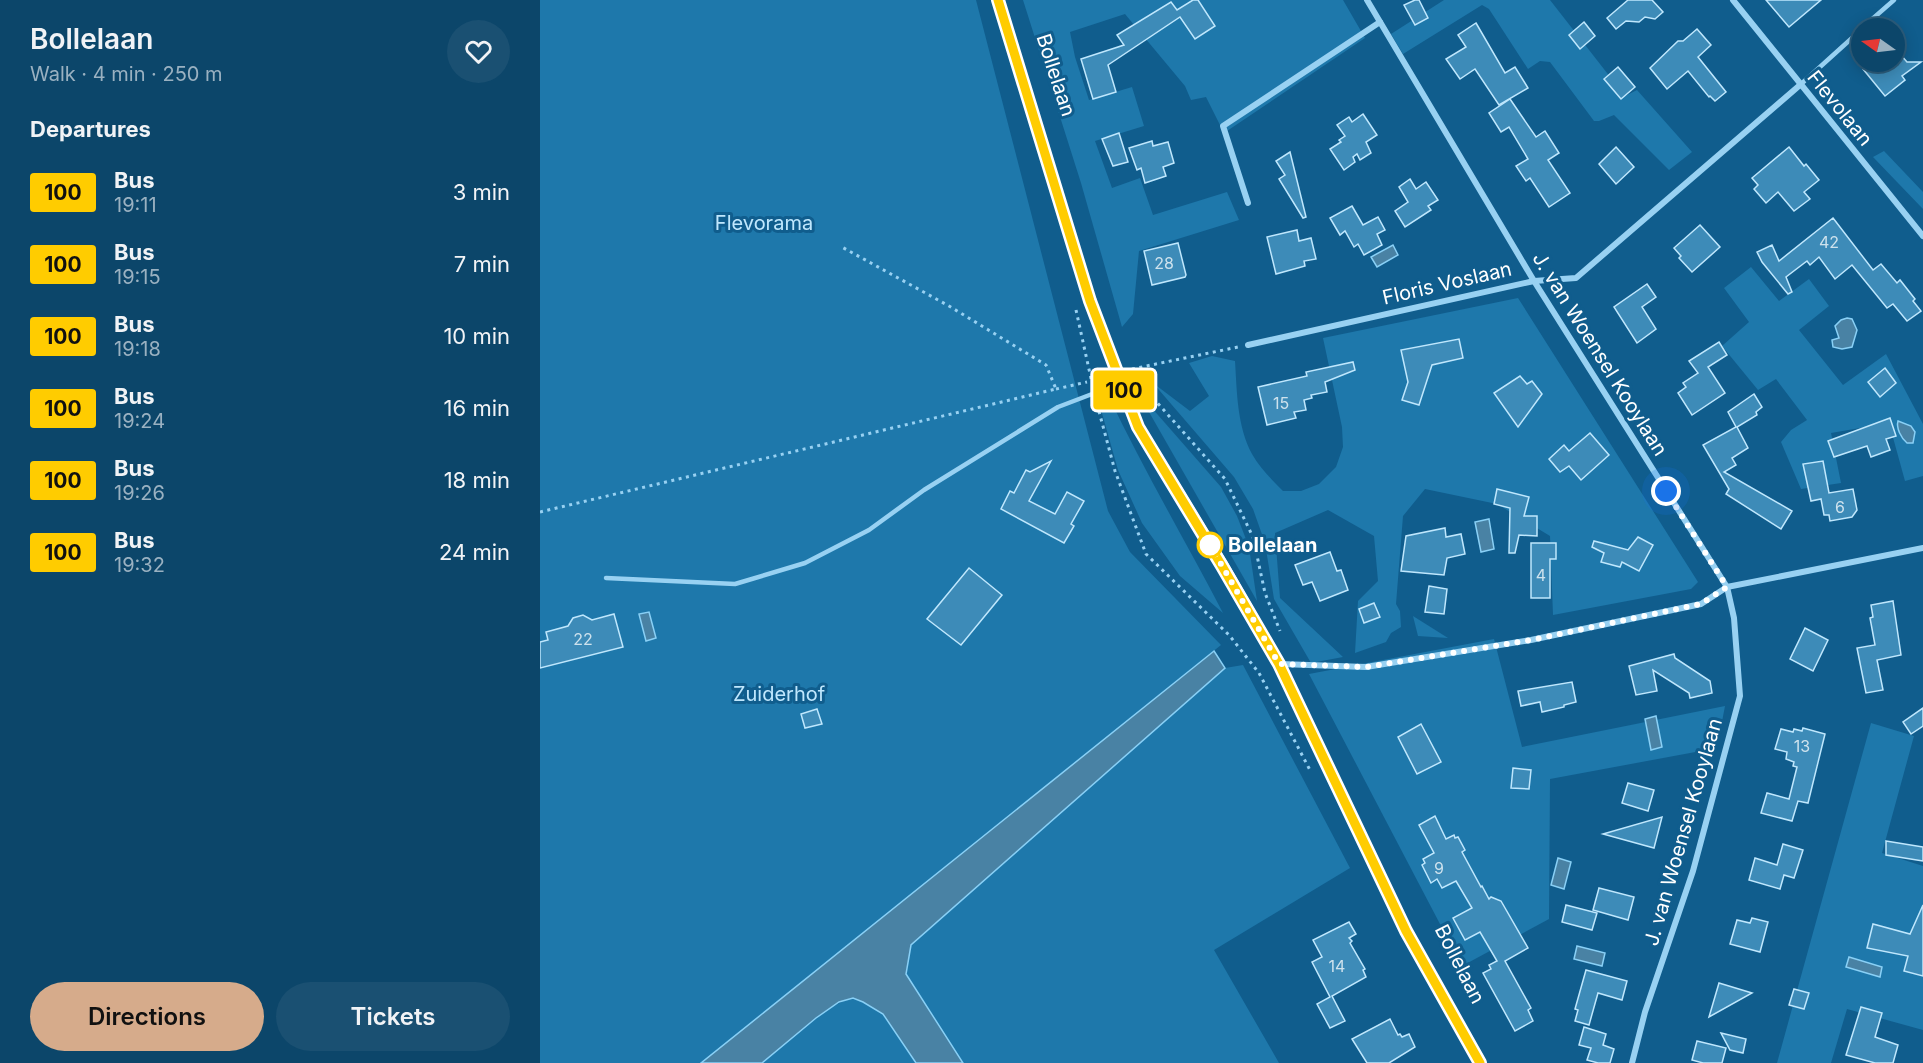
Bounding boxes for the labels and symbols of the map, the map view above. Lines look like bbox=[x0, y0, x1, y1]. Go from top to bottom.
north arrow bbox=[1851, 18, 1905, 72]
street label: Bollelaan bbox=[1031, 31, 1081, 119]
street label: Flevolaan bbox=[1802, 66, 1878, 150]
park label: Flevorama bbox=[715, 211, 813, 235]
house number: 42 bbox=[1819, 232, 1839, 252]
street label: J. van Woensel Kooylaan bbox=[1527, 248, 1673, 460]
house number: 28 bbox=[1154, 253, 1174, 273]
street label: Floris Voslaan bbox=[1380, 256, 1514, 310]
line badge: 100 bbox=[1090, 370, 1158, 410]
house number: 15 bbox=[1273, 393, 1289, 413]
your location bbox=[1651, 476, 1681, 506]
house number: 6 bbox=[1835, 497, 1845, 517]
marker: Bollelaan bbox=[1197, 532, 1223, 558]
place label: Bollelaan bbox=[1228, 533, 1317, 557]
house number: 4 bbox=[1536, 565, 1546, 585]
house number: 22 bbox=[573, 629, 593, 649]
park label: Zuiderhof bbox=[733, 682, 826, 706]
street label: J. van Woensel Kooylaan bbox=[1639, 716, 1727, 948]
house number: 13 bbox=[1794, 736, 1810, 756]
house number: 9 bbox=[1434, 858, 1444, 878]
street label: Bollelaan bbox=[1430, 920, 1490, 1008]
house number: 14 bbox=[1329, 956, 1345, 976]

